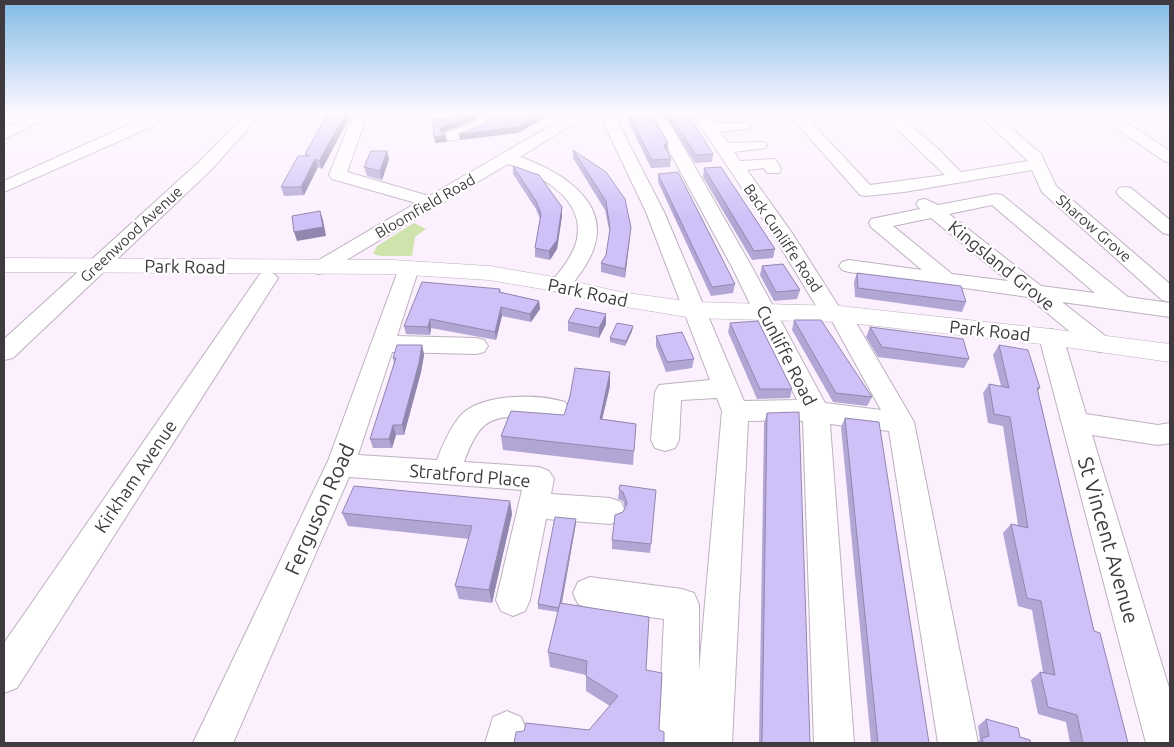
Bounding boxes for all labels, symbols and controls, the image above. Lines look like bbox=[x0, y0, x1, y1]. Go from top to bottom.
street label: Bloomfield Road bbox=[372, 171, 478, 241]
street label: Back Cunliffe Road bbox=[741, 181, 825, 295]
street label: Greenwood Avenue bbox=[77, 183, 185, 285]
street label: Sharow Grove bbox=[1053, 191, 1135, 265]
street label: Kingsland Grove bbox=[945, 216, 1059, 314]
street label: Park Road bbox=[144, 255, 226, 277]
street label: Park Road bbox=[546, 274, 630, 310]
street label: Cunliffe Road bbox=[753, 302, 821, 408]
street label: Park Road bbox=[948, 316, 1032, 344]
street label: Kirkham Avenue bbox=[90, 416, 180, 536]
street label: Ferguson Road bbox=[279, 440, 359, 578]
street label: St Vincent Avenue bbox=[1074, 454, 1144, 626]
street label: Stratford Place bbox=[409, 460, 531, 490]

